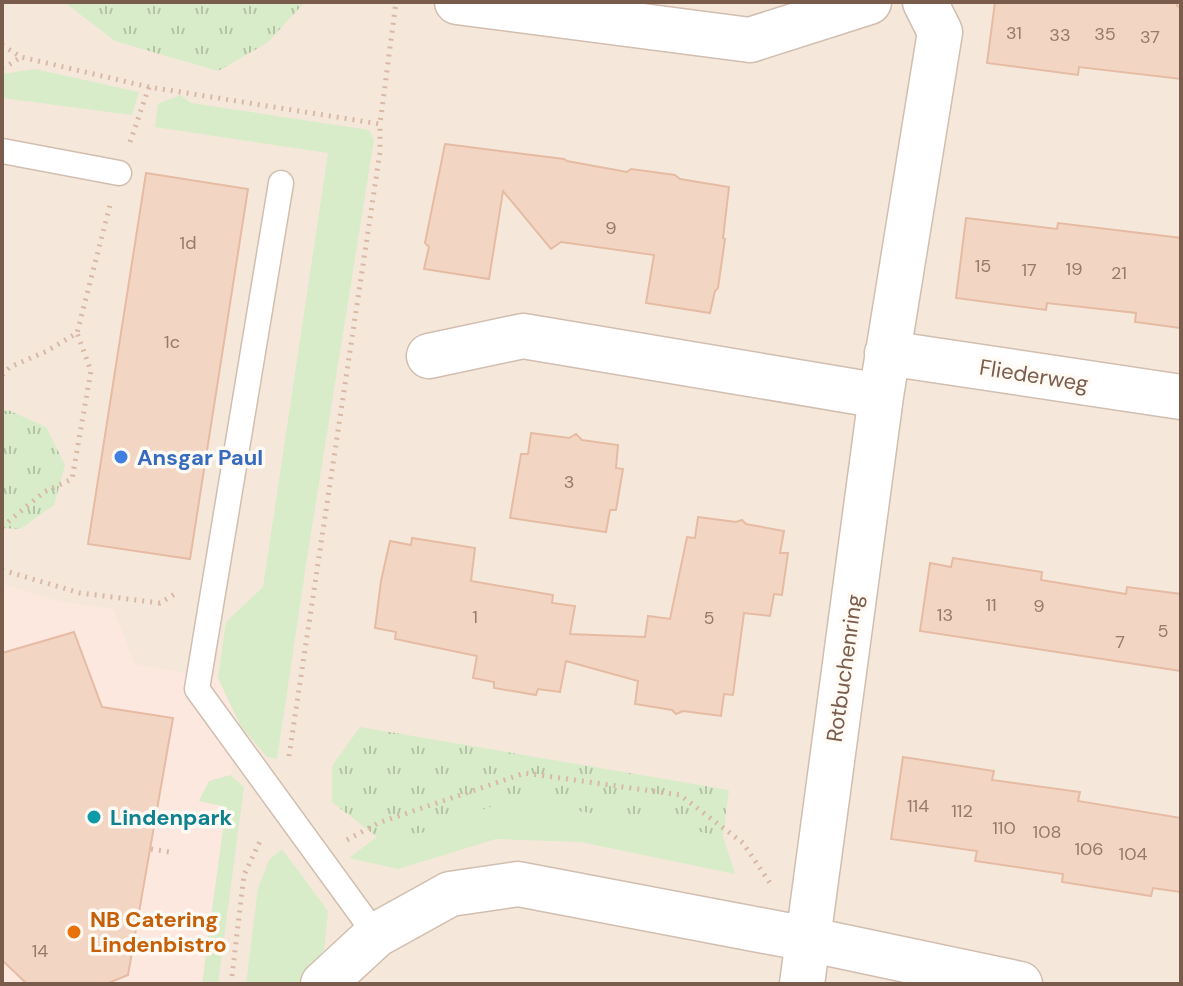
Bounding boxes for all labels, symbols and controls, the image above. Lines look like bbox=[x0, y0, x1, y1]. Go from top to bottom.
house number: 31 bbox=[1006, 21, 1022, 45]
house number: 35 bbox=[1094, 22, 1116, 46]
house number: 33 bbox=[1049, 23, 1071, 47]
house number: 37 bbox=[1140, 25, 1160, 49]
house number: 9 bbox=[605, 216, 617, 240]
house number: 1d bbox=[180, 231, 196, 255]
house number: 15 bbox=[975, 254, 991, 278]
house number: 19 bbox=[1066, 257, 1082, 281]
house number: 17 bbox=[1021, 258, 1037, 282]
house number: 21 bbox=[1111, 261, 1127, 285]
house number: 1c bbox=[164, 330, 180, 354]
street label: Fliederweg bbox=[977, 353, 1090, 398]
place label: Ansgar Paul bbox=[137, 443, 263, 472]
marker: Ansgar Paul bbox=[112, 448, 130, 466]
house number: 3 bbox=[564, 470, 574, 494]
street label: Rotbuchenring bbox=[820, 592, 869, 744]
house number: 11 bbox=[985, 593, 997, 617]
house number: 9 bbox=[1033, 594, 1045, 618]
house number: 13 bbox=[937, 603, 953, 627]
house number: 1 bbox=[472, 605, 478, 629]
house number: 5 bbox=[704, 606, 714, 630]
house number: 5 bbox=[1158, 619, 1168, 643]
house number: 7 bbox=[1115, 630, 1125, 654]
house number: 114 bbox=[907, 794, 929, 818]
house number: 112 bbox=[951, 799, 973, 823]
place label: Lindenpark bbox=[110, 803, 232, 832]
marker: Lindenpark bbox=[85, 808, 103, 826]
house number: 110 bbox=[992, 816, 1016, 840]
house number: 108 bbox=[1033, 820, 1061, 844]
house number: 106 bbox=[1074, 837, 1104, 861]
house number: 104 bbox=[1119, 842, 1147, 866]
place label: NB Catering Lindenbistro bbox=[90, 905, 227, 959]
marker: NB Catering Lindenbistro bbox=[65, 923, 83, 941]
house number: 14 bbox=[32, 939, 48, 963]

